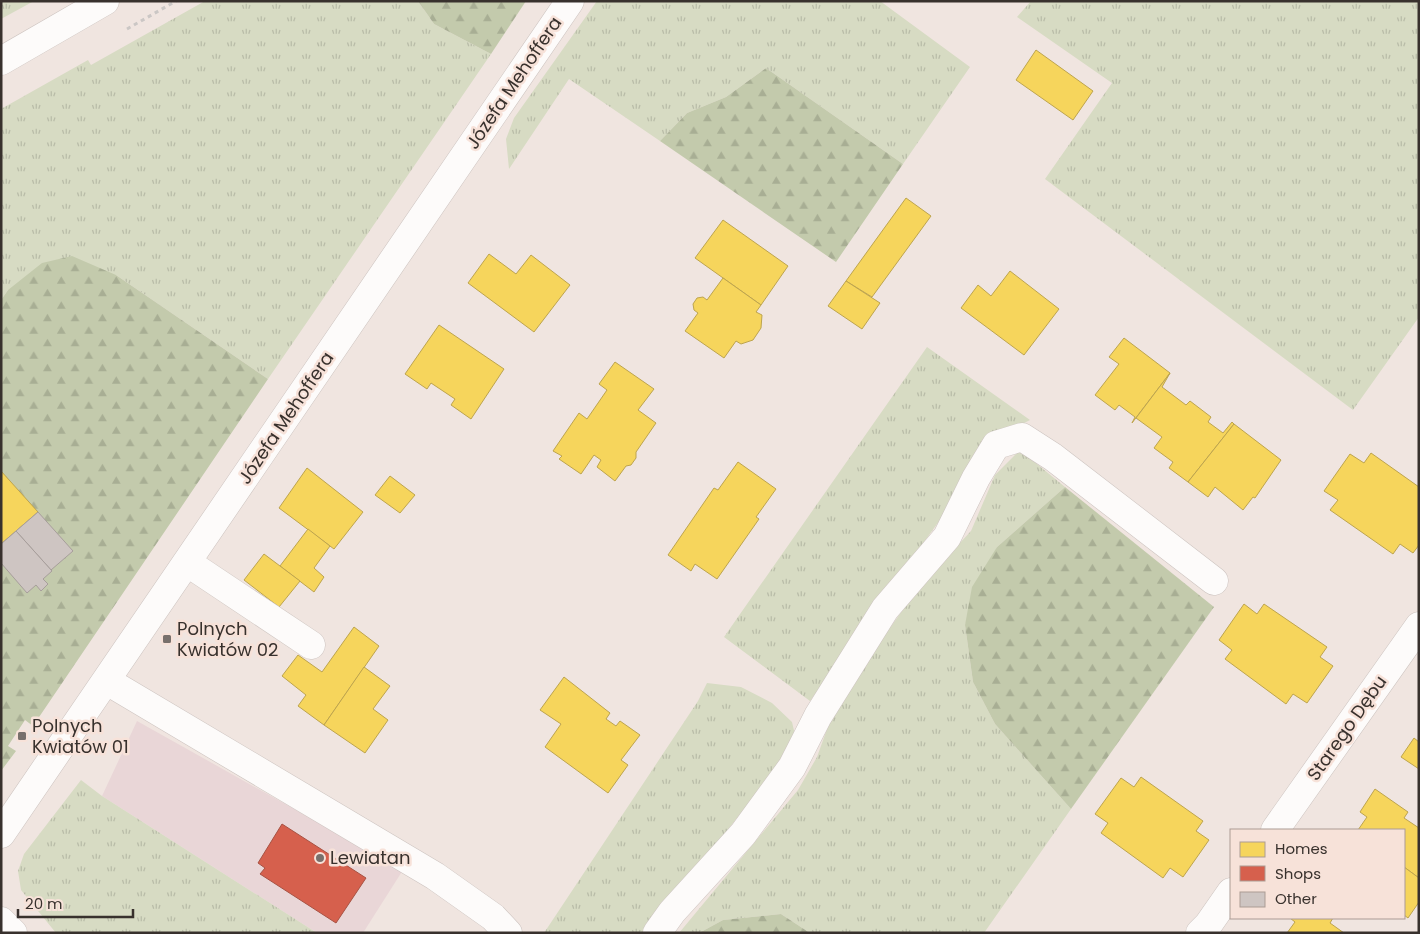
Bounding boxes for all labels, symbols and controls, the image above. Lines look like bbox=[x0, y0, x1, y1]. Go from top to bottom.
street label: Józefa Mehoffera bbox=[460, 12, 567, 154]
street label: Józefa Mehoffera bbox=[232, 347, 339, 489]
place label: Polnych Kwiatów 02 bbox=[177, 616, 278, 662]
marker: Polnych Kwiatów 02 bbox=[161, 633, 173, 645]
street label: Starego Dębu bbox=[1301, 670, 1392, 785]
place label: Polnych Kwiatów 01 bbox=[32, 713, 129, 759]
marker: Polnych Kwiatów 01 bbox=[16, 730, 28, 742]
legend bbox=[1230, 829, 1405, 919]
text: Homes bbox=[1275, 838, 1328, 859]
place label: Lewiatan bbox=[330, 845, 411, 870]
marker: Lewiatan bbox=[314, 852, 326, 864]
text: Shops bbox=[1275, 863, 1321, 884]
scale bar bbox=[18, 886, 132, 918]
text: Other bbox=[1275, 888, 1317, 909]
text: 20 m bbox=[25, 893, 63, 914]

